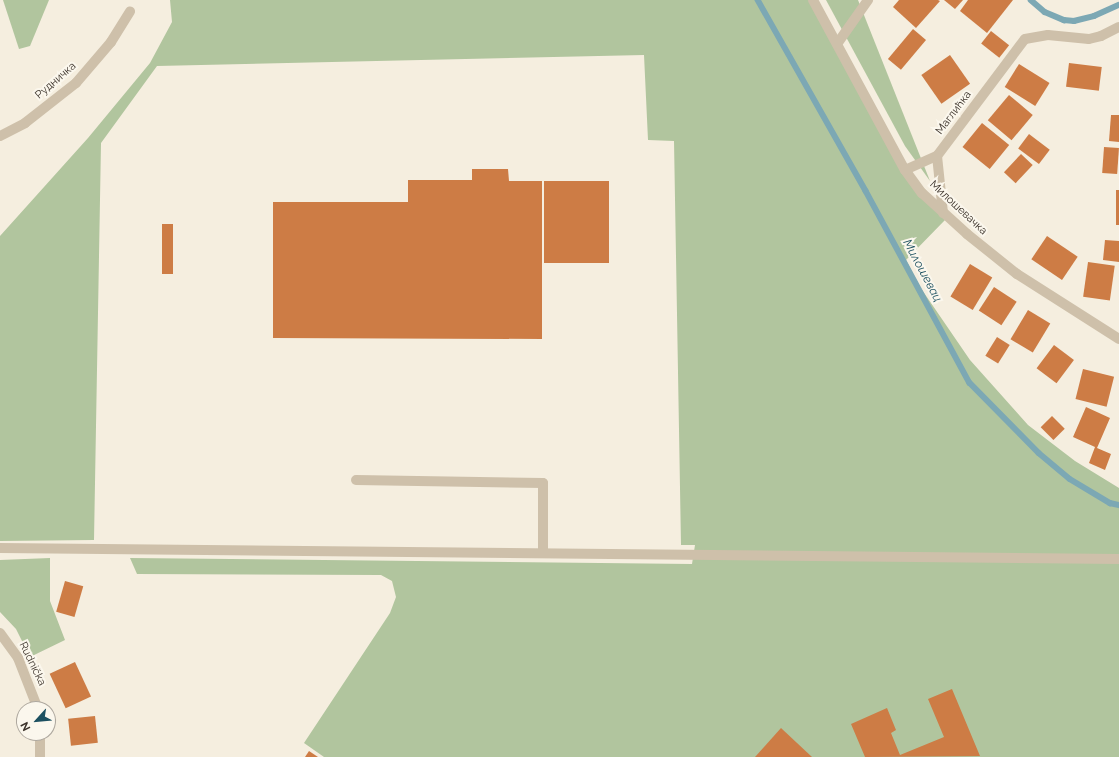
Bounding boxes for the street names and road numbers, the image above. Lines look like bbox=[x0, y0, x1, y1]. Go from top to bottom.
street label: Рудничка bbox=[33, 60, 79, 102]
street label: Маглићка bbox=[933, 89, 975, 137]
street label: Милошевачка bbox=[927, 178, 989, 238]
street label: Rudnička bbox=[16, 640, 48, 688]

